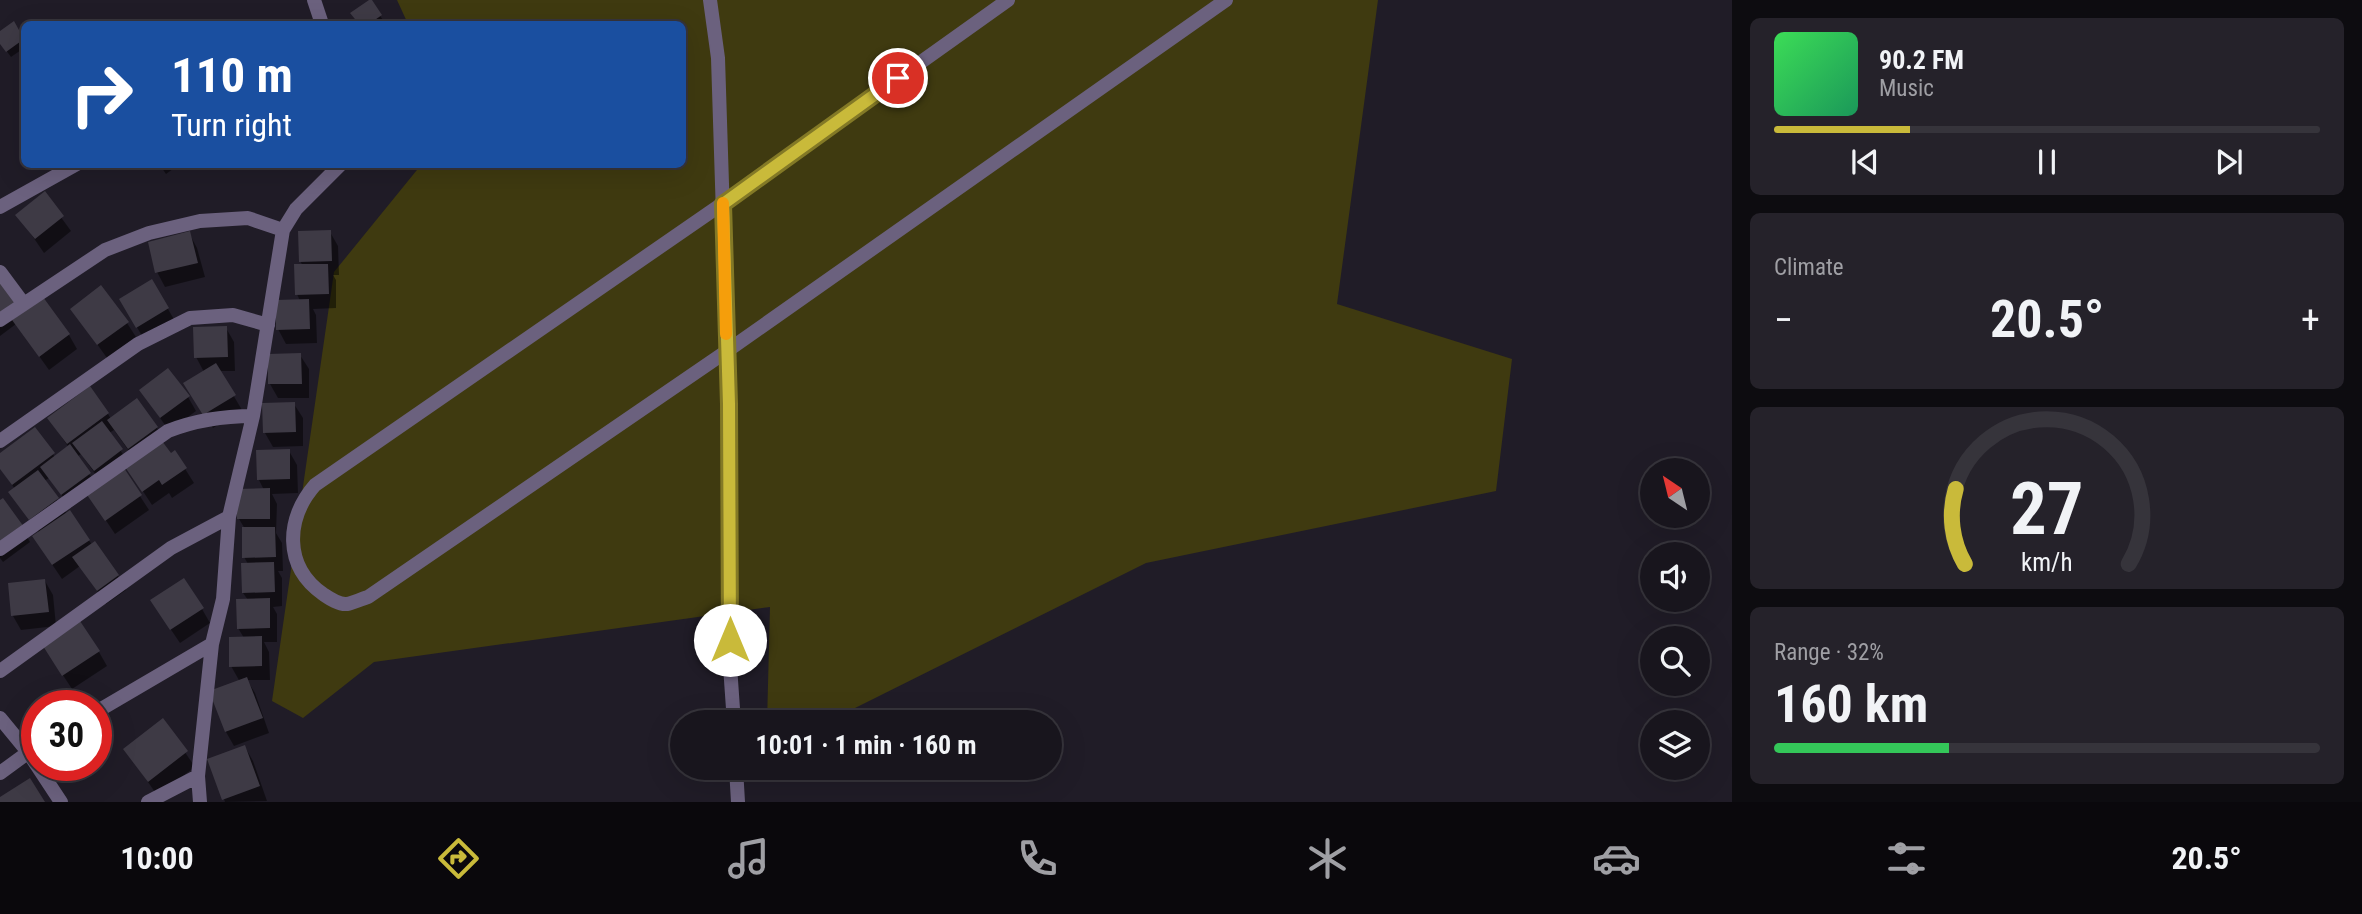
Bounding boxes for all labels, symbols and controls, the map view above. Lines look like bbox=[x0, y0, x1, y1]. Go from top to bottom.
text: 90.2 FM bbox=[1879, 45, 1964, 75]
text: 110 m bbox=[171, 47, 293, 104]
pin bbox=[868, 48, 928, 108]
icon: right bbox=[56, 49, 147, 140]
icon: arrive bbox=[879, 59, 917, 97]
text: Music bbox=[1879, 75, 1934, 102]
text: Turn right bbox=[171, 106, 292, 144]
icon: previous bbox=[1846, 143, 1884, 181]
icon: pause bbox=[2028, 143, 2066, 181]
icon: next bbox=[2210, 143, 2248, 181]
text: Climate bbox=[1774, 254, 1844, 281]
text: 20.5° bbox=[1990, 289, 2104, 350]
text: − bbox=[1774, 298, 1793, 342]
text: + bbox=[2301, 298, 2320, 342]
north arrow bbox=[1640, 458, 1710, 528]
map controls bbox=[1640, 458, 1710, 780]
text: 27 bbox=[2010, 467, 2084, 553]
button: sound bbox=[1640, 542, 1710, 612]
text: km/h bbox=[2021, 548, 2073, 577]
position arrow bbox=[693, 603, 767, 677]
button: search bbox=[1640, 626, 1710, 696]
text: Range · 32% bbox=[1774, 639, 1884, 666]
text: 160 km bbox=[1774, 674, 1928, 735]
speed limit sign: 30 bbox=[21, 690, 112, 781]
button: layers bbox=[1640, 710, 1710, 780]
text: 10:01 · 1 min · 160 m bbox=[756, 730, 976, 760]
icon: directions bbox=[434, 834, 483, 883]
icon: music bbox=[724, 834, 773, 883]
icon: phone bbox=[1013, 834, 1062, 883]
icon: climate bbox=[1303, 834, 1352, 883]
icon: car bbox=[1592, 834, 1641, 883]
icon: filters bbox=[1882, 834, 1931, 883]
text: 10:00 bbox=[120, 839, 194, 877]
text: 20.5° bbox=[2171, 839, 2242, 877]

